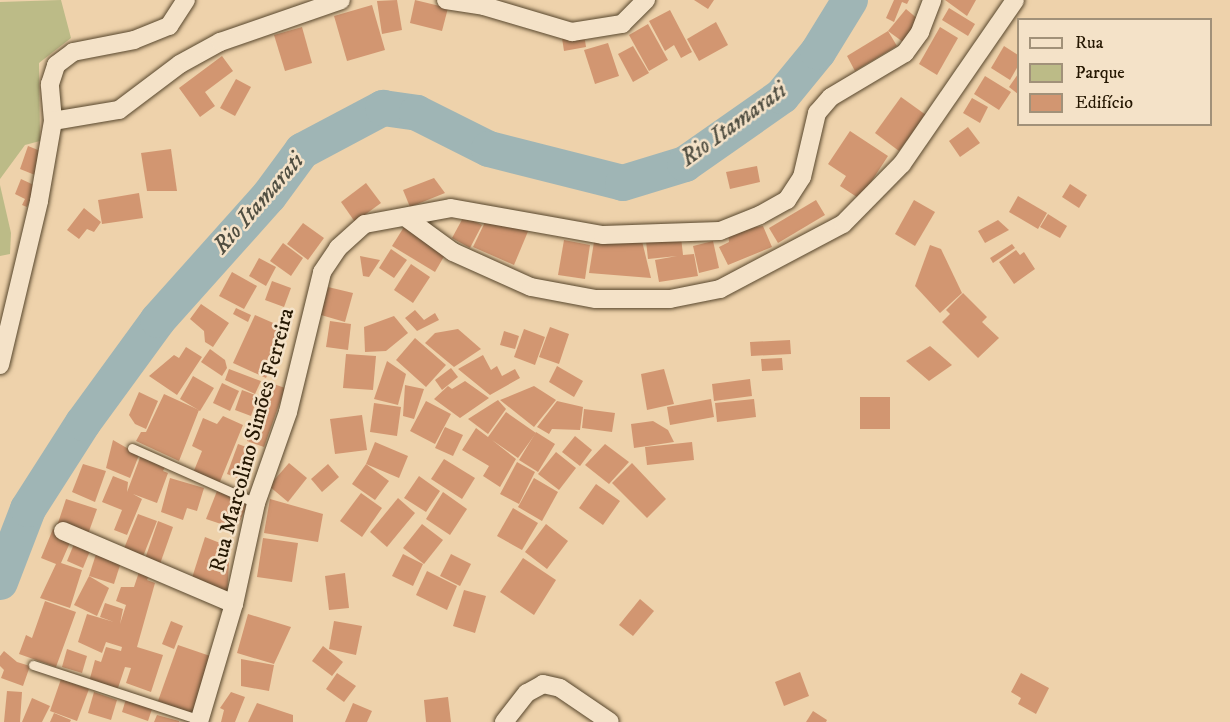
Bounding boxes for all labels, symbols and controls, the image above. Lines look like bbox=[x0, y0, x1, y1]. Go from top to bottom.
legend bbox=[1017, 18, 1212, 126]
text: Rua bbox=[1075, 32, 1103, 54]
text: Parque bbox=[1075, 62, 1125, 84]
water label: Rio Itamarati bbox=[675, 77, 793, 173]
text: Edifício bbox=[1075, 92, 1133, 114]
water label: Rio Itamarati bbox=[207, 148, 311, 260]
street label: Rua Marcolino Simões Ferreira bbox=[204, 305, 300, 575]

